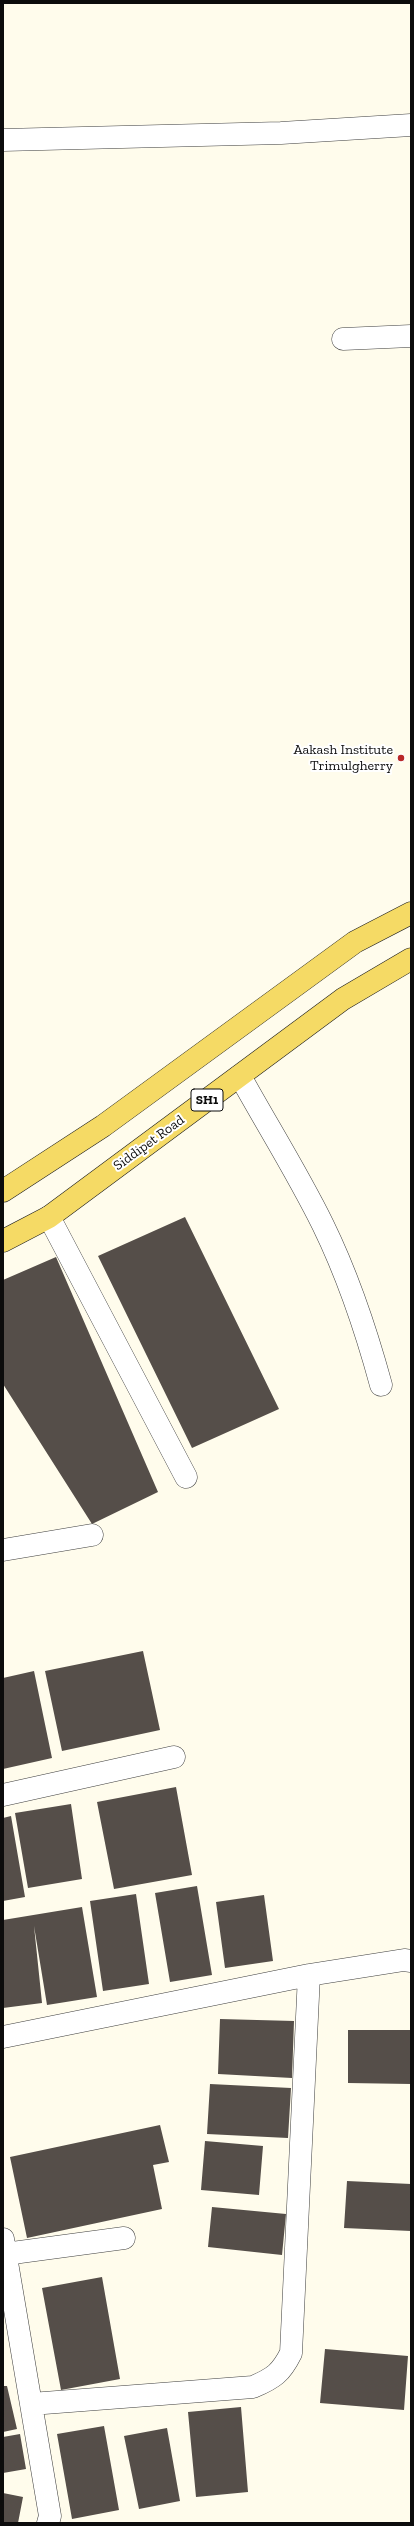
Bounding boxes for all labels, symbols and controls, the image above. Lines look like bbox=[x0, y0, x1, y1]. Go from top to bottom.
place label: Aakash Institute Trimulgherry bbox=[293, 742, 393, 774]
marker: Aakash Institute Trimulgherry bbox=[396, 753, 406, 763]
road number: SH1 bbox=[191, 1089, 223, 1111]
street label: Siddipet Road bbox=[110, 1112, 188, 1174]

